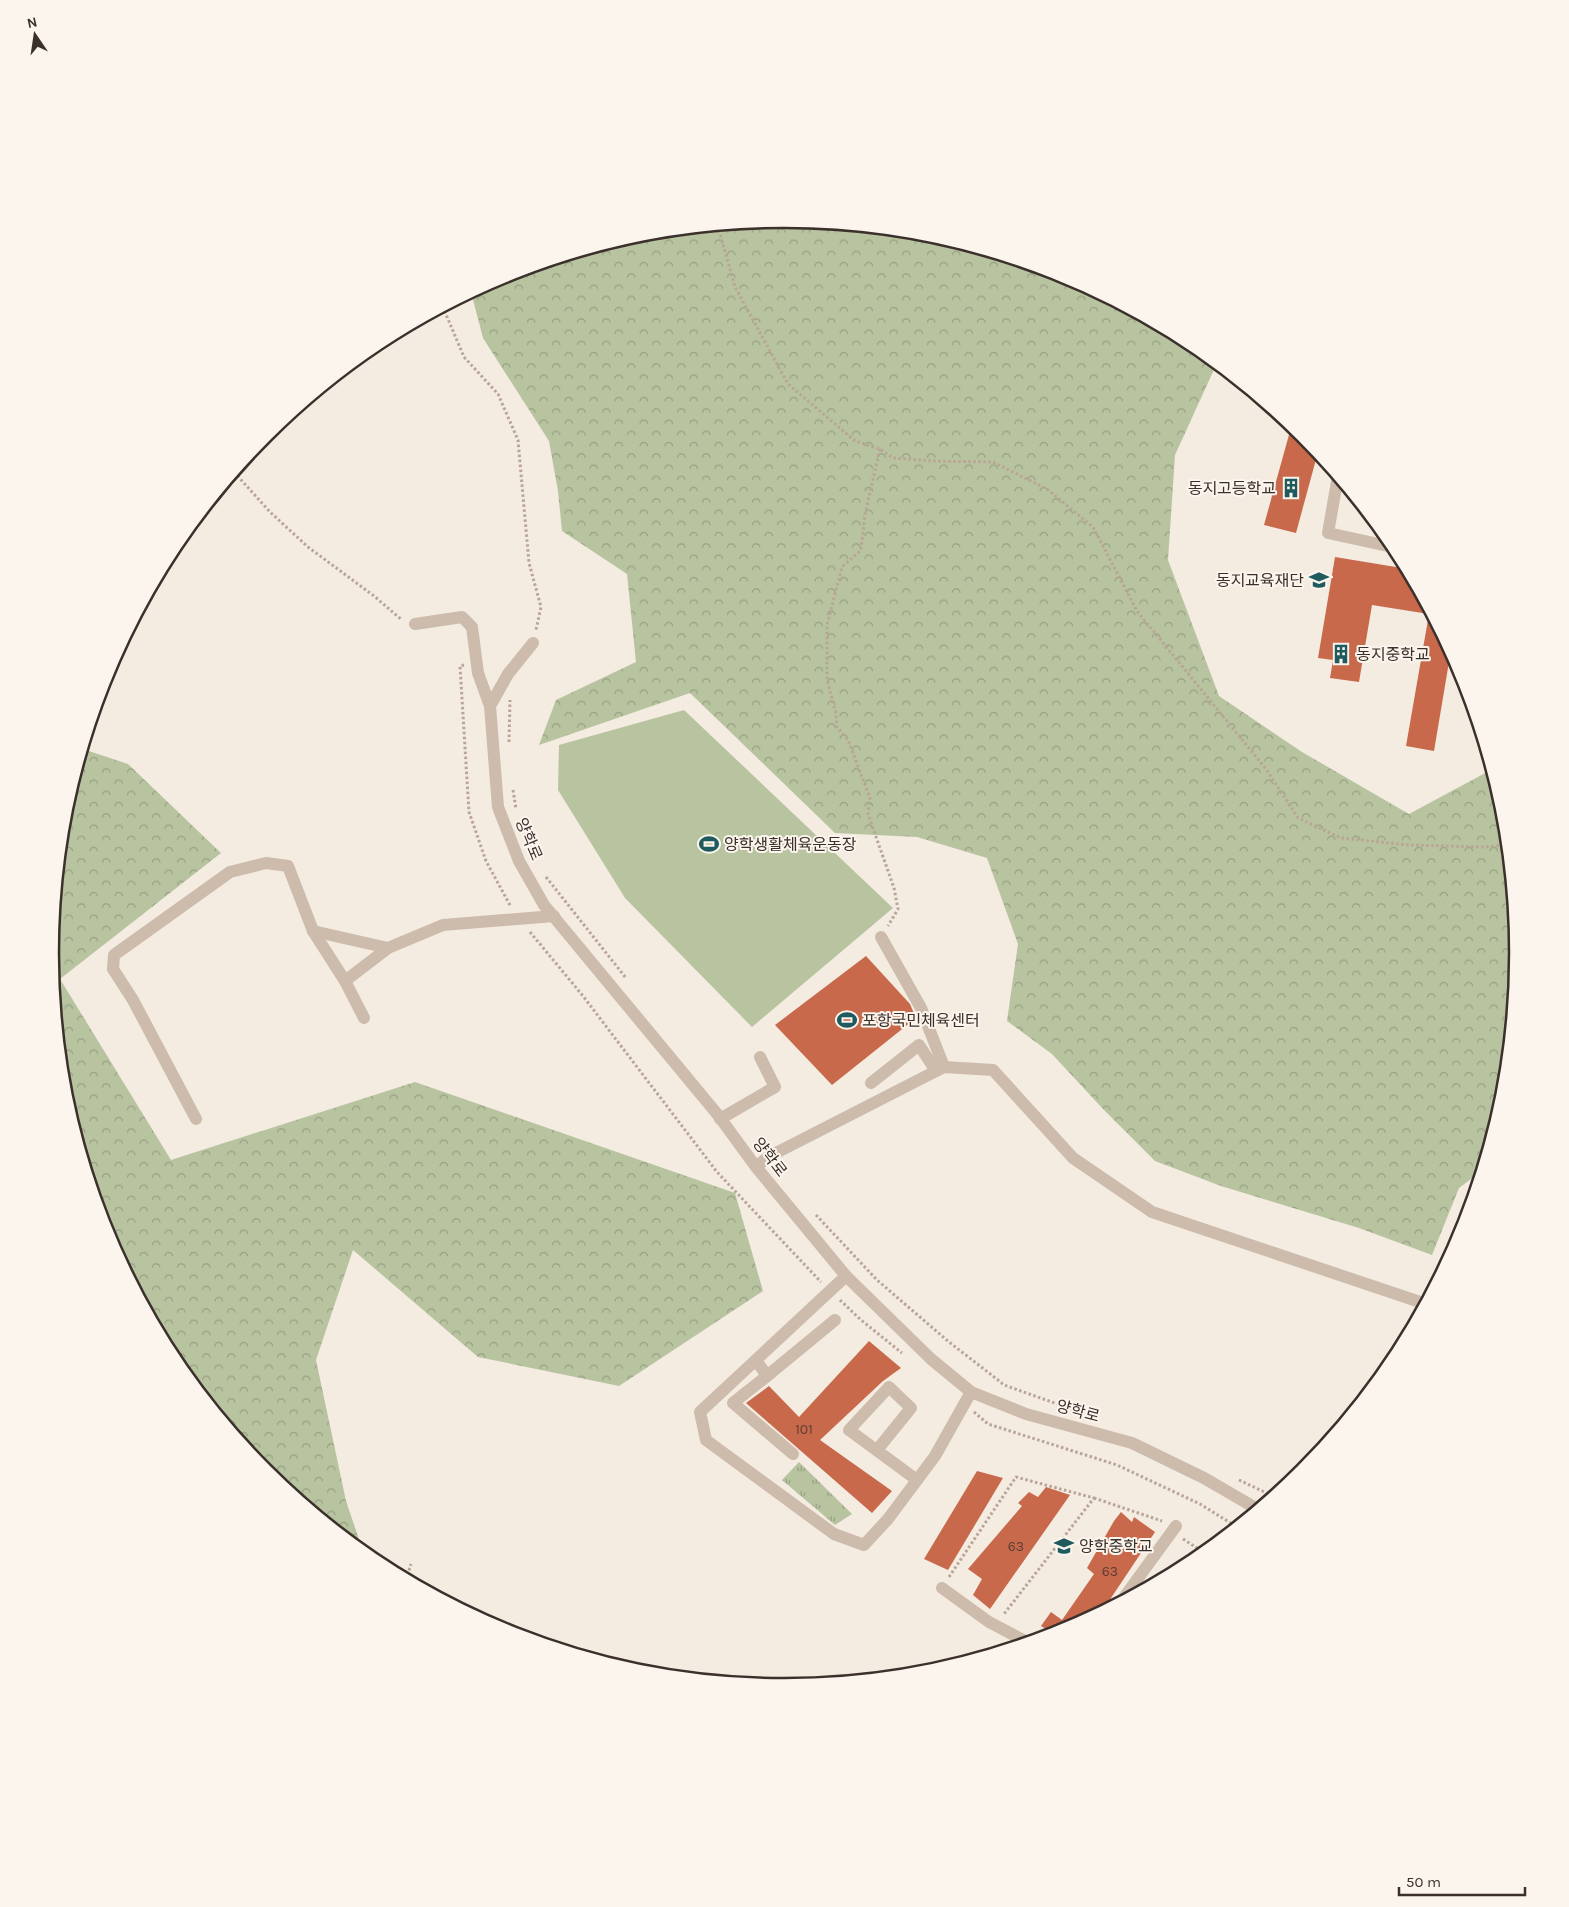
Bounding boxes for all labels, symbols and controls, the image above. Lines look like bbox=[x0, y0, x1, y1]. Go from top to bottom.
north arrow bbox=[10, 10, 60, 60]
text: N bbox=[25, 13, 39, 32]
building icon: 동지고등학교 bbox=[1280, 477, 1302, 499]
place label: 동지고등학교 bbox=[1188, 479, 1276, 498]
school or university icon: 동지교육재단 bbox=[1308, 569, 1330, 591]
place label: 동지교육재단 bbox=[1216, 571, 1304, 590]
building icon: 동지중학교 bbox=[1330, 643, 1352, 665]
place label: 동지중학교 bbox=[1356, 645, 1430, 664]
street label: 양학로 bbox=[512, 815, 546, 863]
sports icon: 양학생활체육운동장 bbox=[698, 833, 720, 855]
place label: 양학생활체육운동장 bbox=[724, 835, 857, 854]
sports icon: 포항국민체육센터 bbox=[836, 1009, 858, 1031]
place label: 포항국민체육센터 bbox=[862, 1011, 980, 1030]
street label: 양학로 bbox=[749, 1134, 791, 1180]
street label: 양학로 bbox=[1054, 1396, 1102, 1426]
house number: 101 bbox=[795, 1421, 813, 1438]
school or university icon: 양학중학교 bbox=[1053, 1535, 1075, 1557]
place label: 양학중학교 bbox=[1079, 1537, 1153, 1556]
house number: 63 bbox=[1008, 1538, 1024, 1555]
house number: 63 bbox=[1102, 1563, 1118, 1580]
scale bar bbox=[1399, 1864, 1525, 1896]
text: 50 m bbox=[1406, 1873, 1441, 1891]

